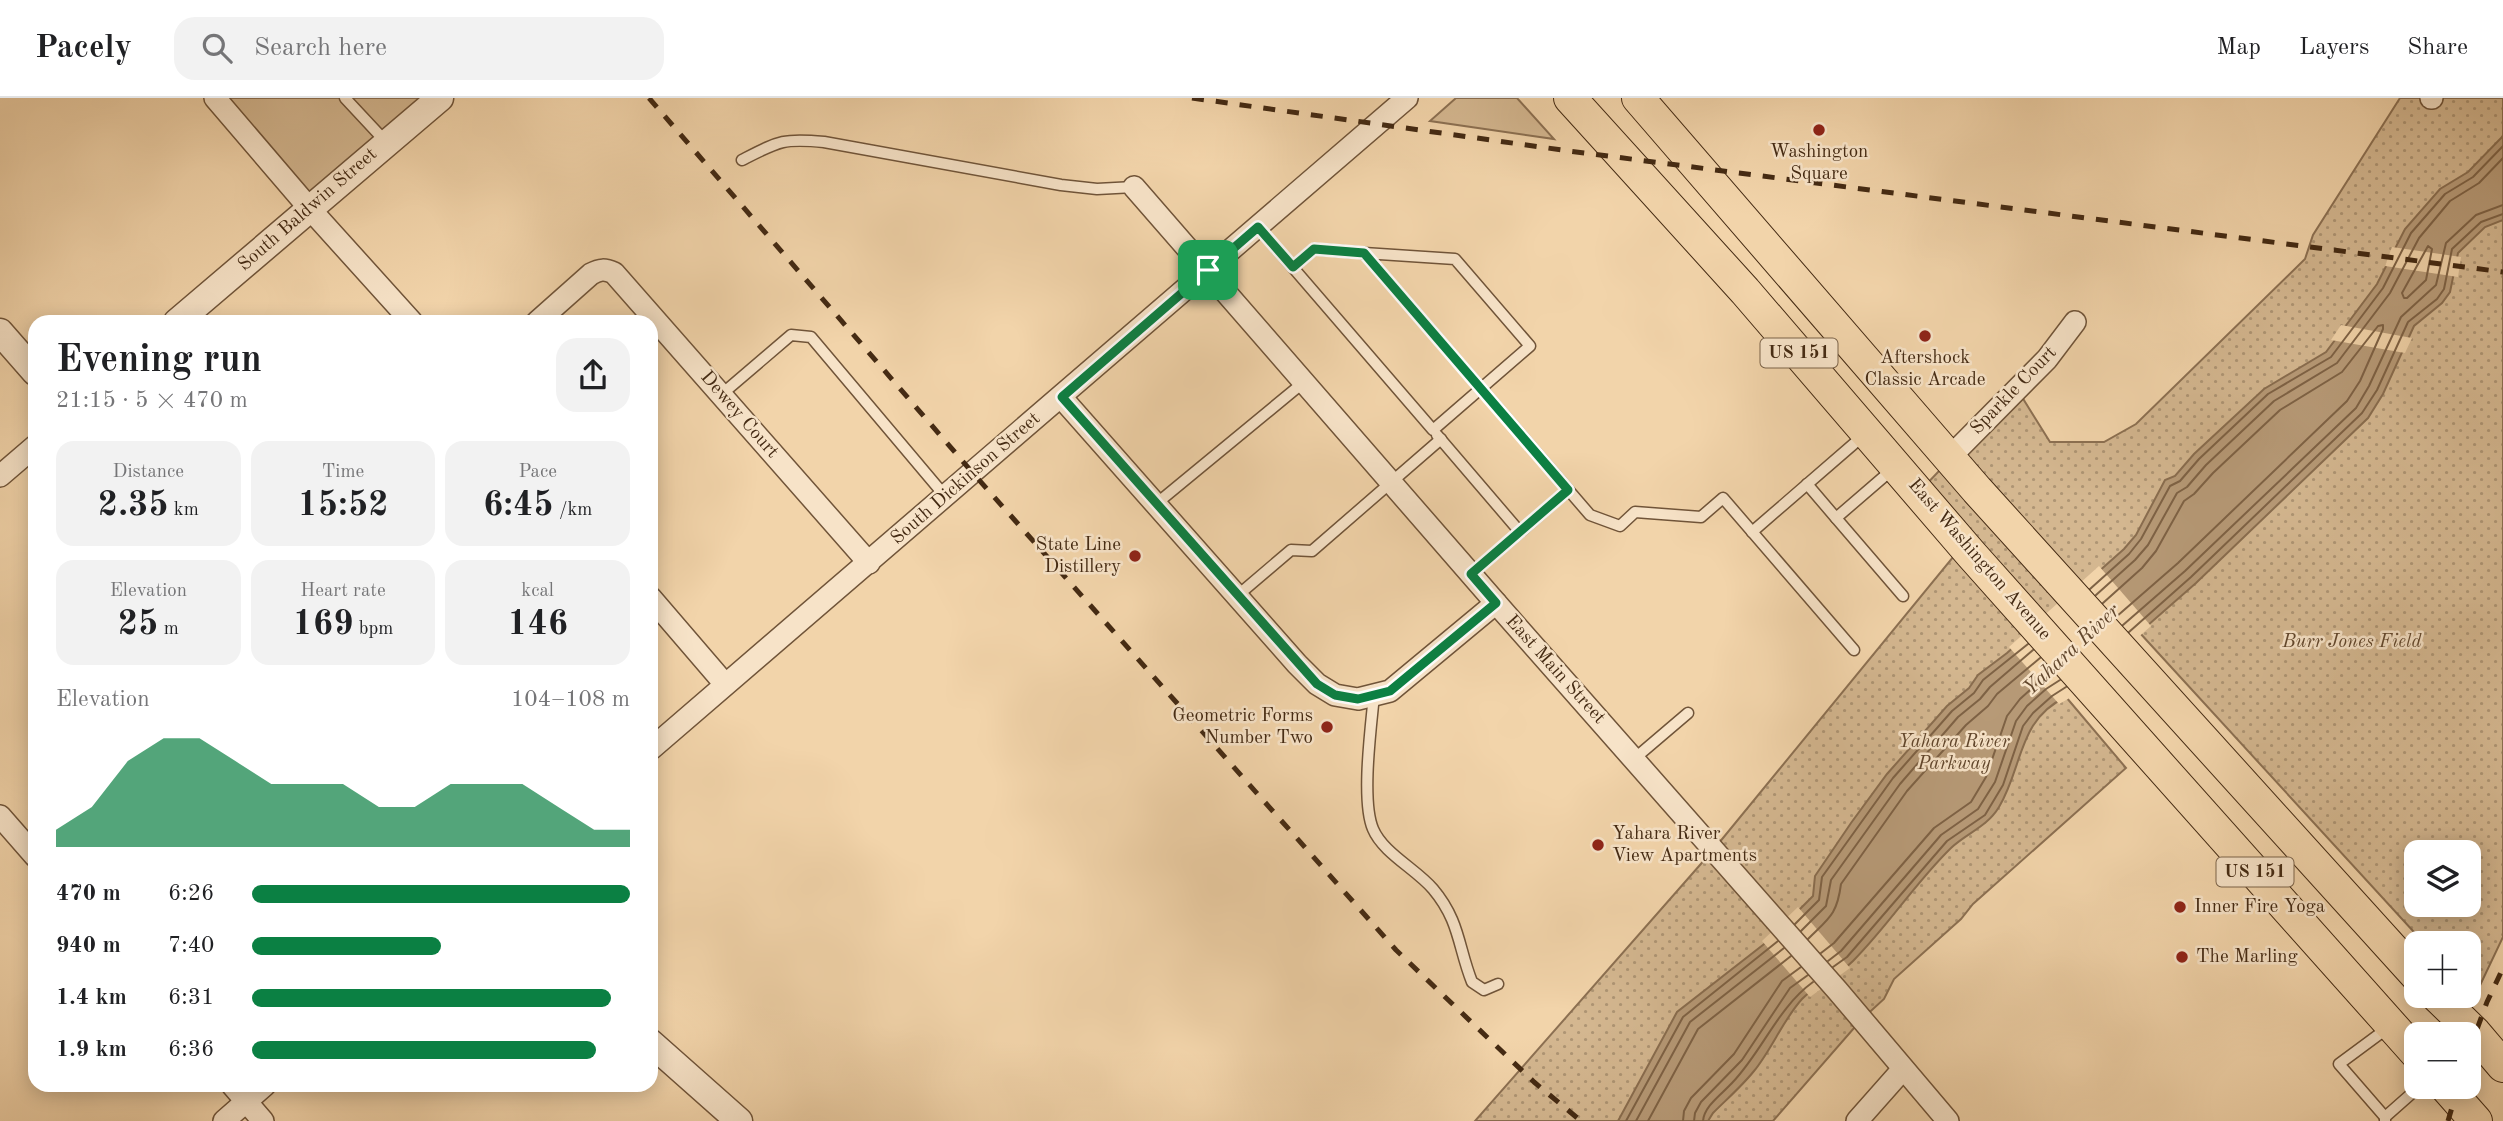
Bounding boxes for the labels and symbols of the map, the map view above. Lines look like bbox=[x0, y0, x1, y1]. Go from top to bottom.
marker: Washington Square bbox=[1811, 122, 1827, 138]
place label: Washington Square bbox=[1770, 143, 1868, 184]
street label: South Baldwin Street bbox=[235, 145, 381, 275]
pin bbox=[1178, 240, 1238, 300]
marker: Aftershock Classic Arcade bbox=[1917, 328, 1933, 344]
road number: US 151 bbox=[1760, 339, 1838, 368]
street label: Sparkle Court bbox=[1967, 343, 2061, 439]
place label: Aftershock Classic Arcade bbox=[1864, 349, 1986, 390]
street label: Dewey Court bbox=[696, 368, 782, 462]
street label: South Dickinson Street bbox=[888, 409, 1044, 549]
street label: East Washington Avenue bbox=[1904, 476, 2054, 644]
place label: State Line Distillery bbox=[1036, 536, 1121, 577]
marker: State Line Distillery bbox=[1127, 548, 1143, 564]
water label: Yahara River bbox=[2020, 600, 2125, 700]
street label: East Main Street bbox=[1501, 612, 1609, 728]
park label: Burr Jones Field bbox=[2281, 633, 2423, 652]
place label: Geometric Forms Number Two bbox=[1172, 707, 1313, 748]
marker: Geometric Forms Number Two bbox=[1319, 719, 1335, 735]
park label: Yahara River Parkway bbox=[1898, 733, 2010, 774]
place label: Yahara River View Apartments bbox=[1612, 825, 1757, 866]
marker: Yahara River View Apartments bbox=[1590, 837, 1606, 853]
road number: US 151 bbox=[2216, 858, 2294, 886]
place label: Inner Fire Yoga bbox=[2194, 898, 2326, 917]
marker: Inner Fire Yoga bbox=[2172, 899, 2188, 915]
place label: The Marling bbox=[2196, 948, 2299, 967]
marker: The Marling bbox=[2174, 949, 2190, 965]

